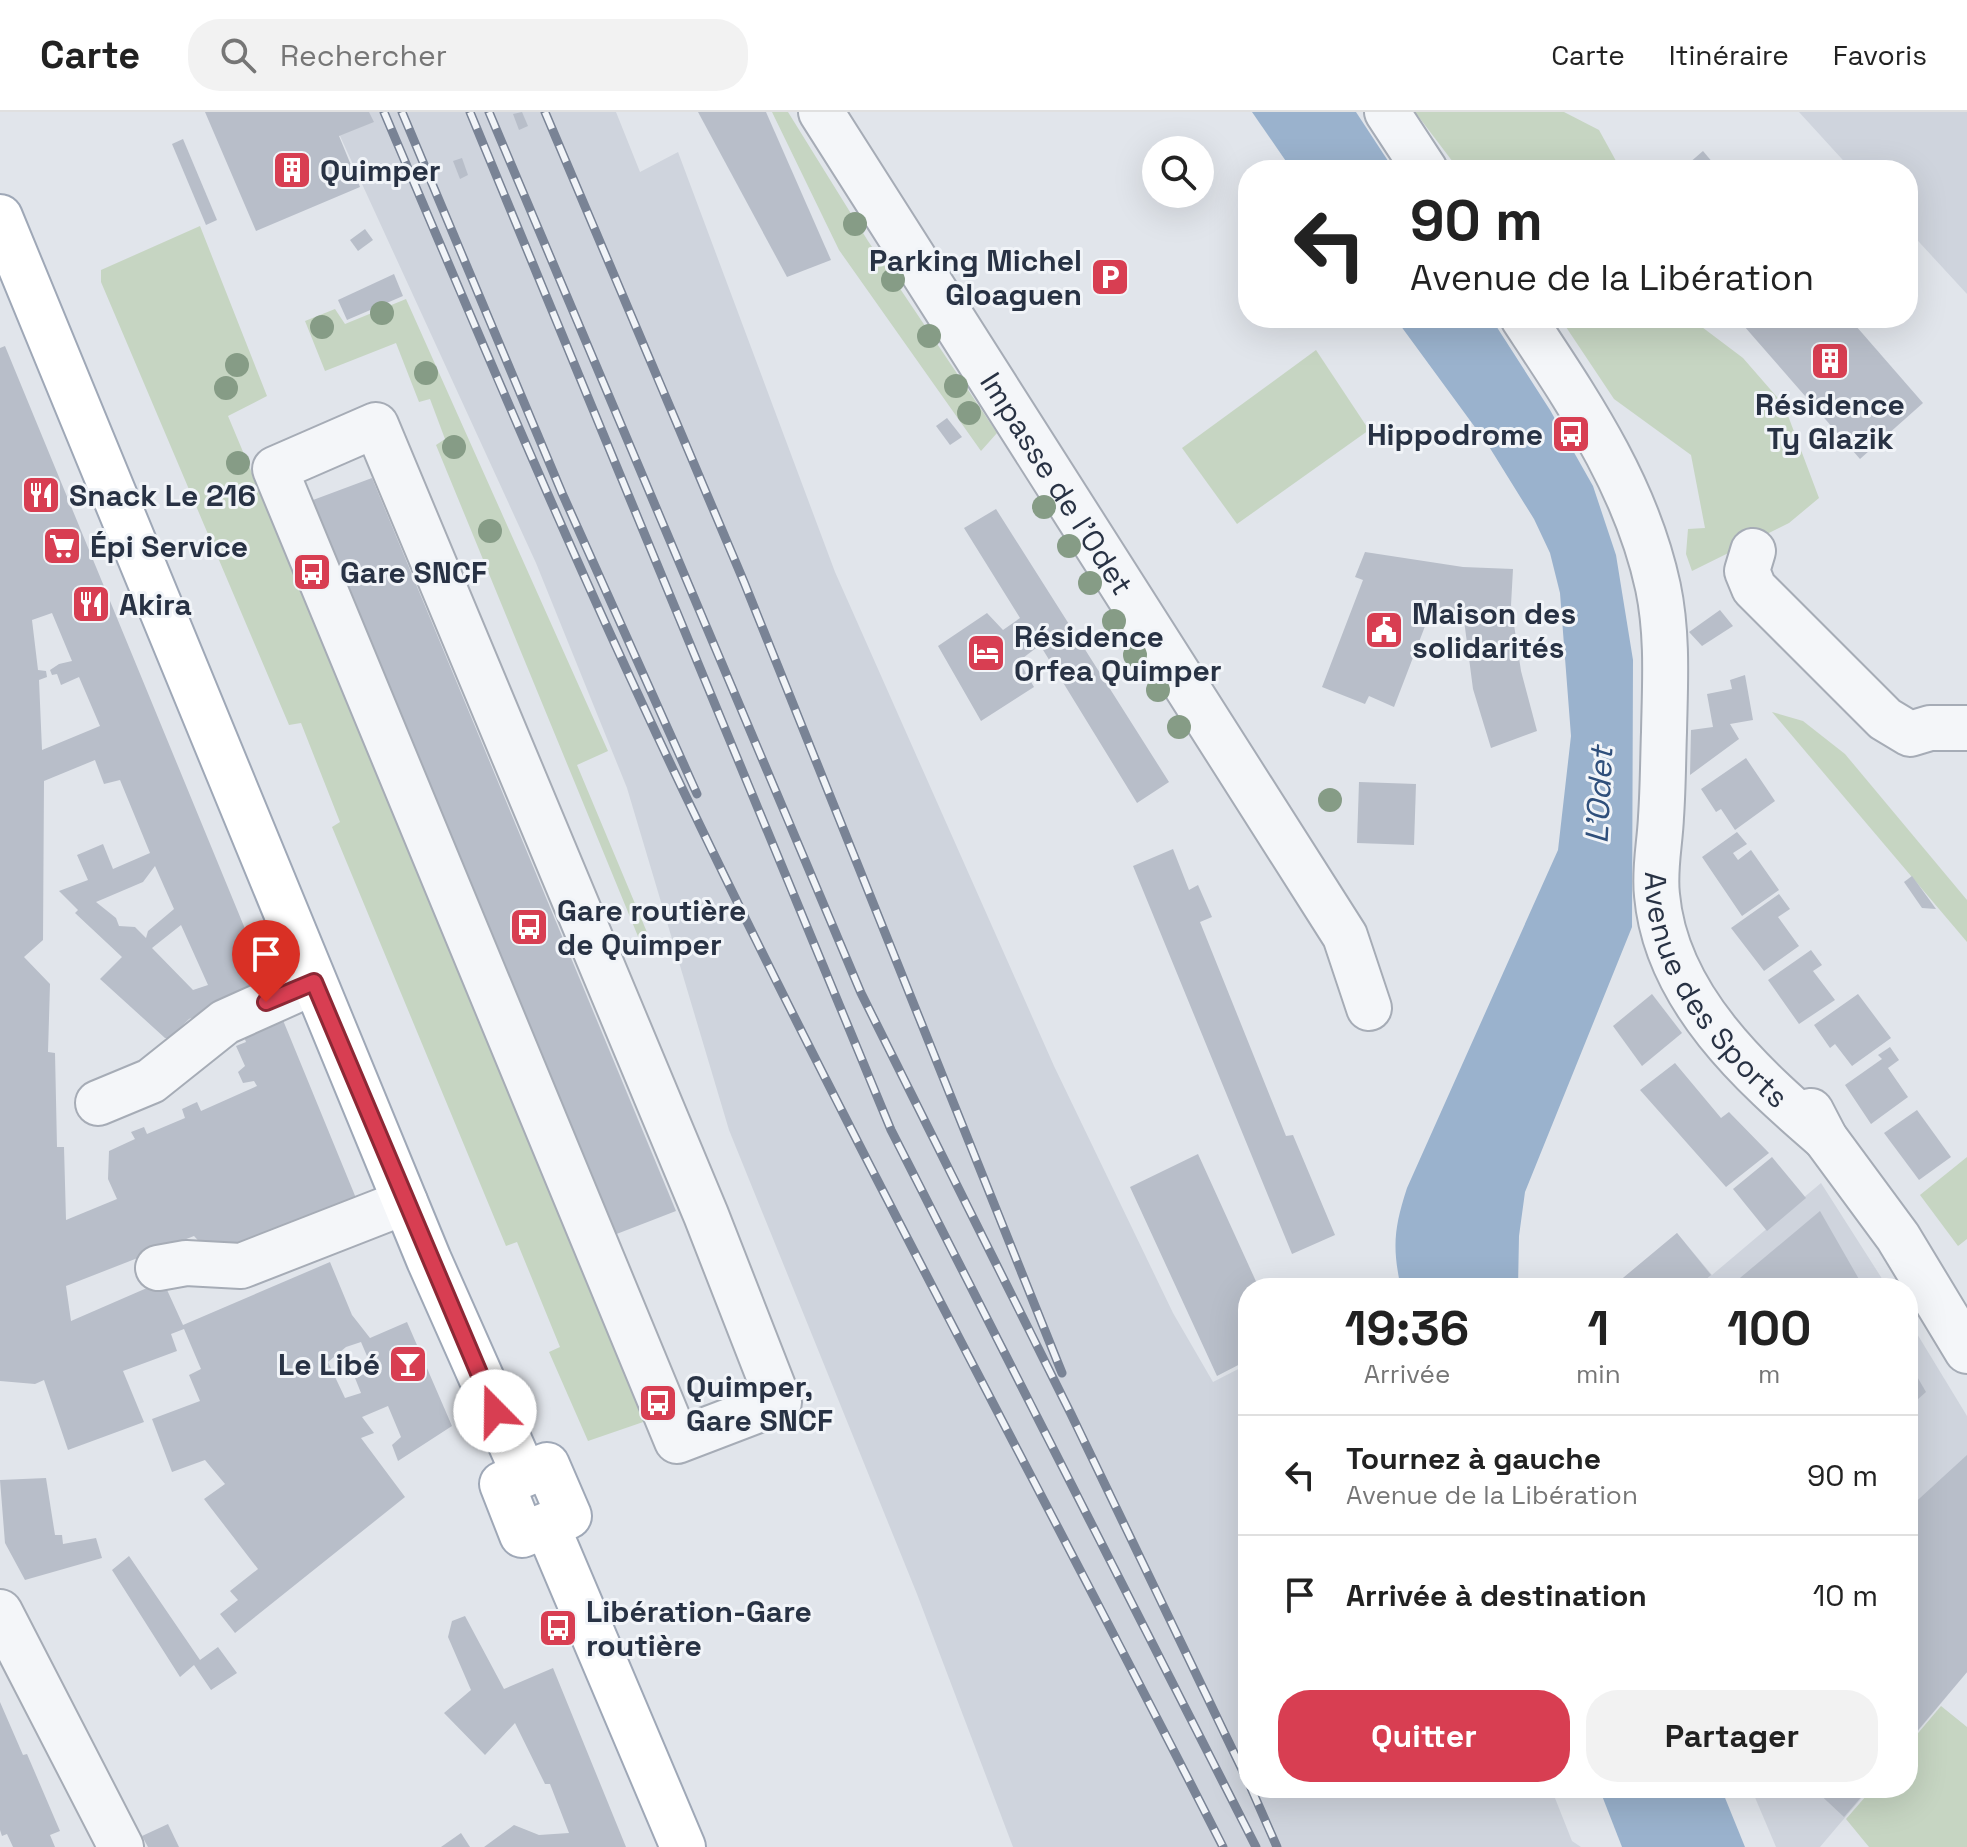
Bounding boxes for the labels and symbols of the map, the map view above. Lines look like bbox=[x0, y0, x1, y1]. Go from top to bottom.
building icon: Quimper bbox=[271, 149, 313, 191]
place label: Quimper bbox=[320, 151, 441, 190]
place label: Parking Michel Gloaguen bbox=[869, 241, 1082, 314]
parking icon: Parking Michel Gloaguen bbox=[1089, 256, 1131, 298]
building icon: Résidence Ty Glazik bbox=[1809, 340, 1851, 382]
street label: Impasse de l'Odet bbox=[972, 365, 1142, 602]
place label: Résidence Ty Glazik bbox=[1755, 385, 1905, 458]
bus stop icon: Hippodrome bbox=[1550, 413, 1592, 455]
place label: Hippodrome bbox=[1367, 415, 1543, 454]
restaurant icon: Snack Le 216 bbox=[20, 474, 62, 516]
place label: Snack Le 216 bbox=[69, 476, 256, 515]
supermarket icon: Épi Service bbox=[41, 525, 83, 567]
place label: Épi Service bbox=[90, 527, 248, 566]
bus stop icon: Gare SNCF bbox=[291, 551, 333, 593]
place label: Gare SNCF bbox=[340, 553, 487, 592]
restaurant icon: Akira bbox=[70, 583, 112, 625]
place label: Akira bbox=[119, 585, 192, 624]
place label: Maison des solidarités bbox=[1412, 594, 1576, 667]
public building icon: Maison des solidarités bbox=[1363, 609, 1405, 651]
place label: Résidence Orfea Quimper bbox=[1014, 617, 1222, 690]
hotel icon: Résidence Orfea Quimper bbox=[965, 632, 1007, 674]
water label: L'Odet bbox=[1576, 742, 1622, 844]
street label: Avenue des Sports bbox=[1637, 871, 1797, 1116]
place label: Gare routière de Quimper bbox=[557, 891, 746, 964]
bus stop icon: Gare routière de Quimper bbox=[508, 906, 550, 948]
pin bbox=[232, 920, 300, 1002]
bar icon: Le Libé bbox=[387, 1343, 429, 1385]
place label: Le Libé bbox=[278, 1345, 380, 1384]
place label: Quimper, Gare SNCF bbox=[686, 1367, 833, 1440]
position arrow bbox=[453, 1369, 537, 1453]
bus stop icon: Quimper, Gare SNCF bbox=[637, 1382, 679, 1424]
place label: Libération-Gare routière bbox=[586, 1592, 812, 1665]
bus stop icon: Libération-Gare routière bbox=[537, 1607, 579, 1649]

